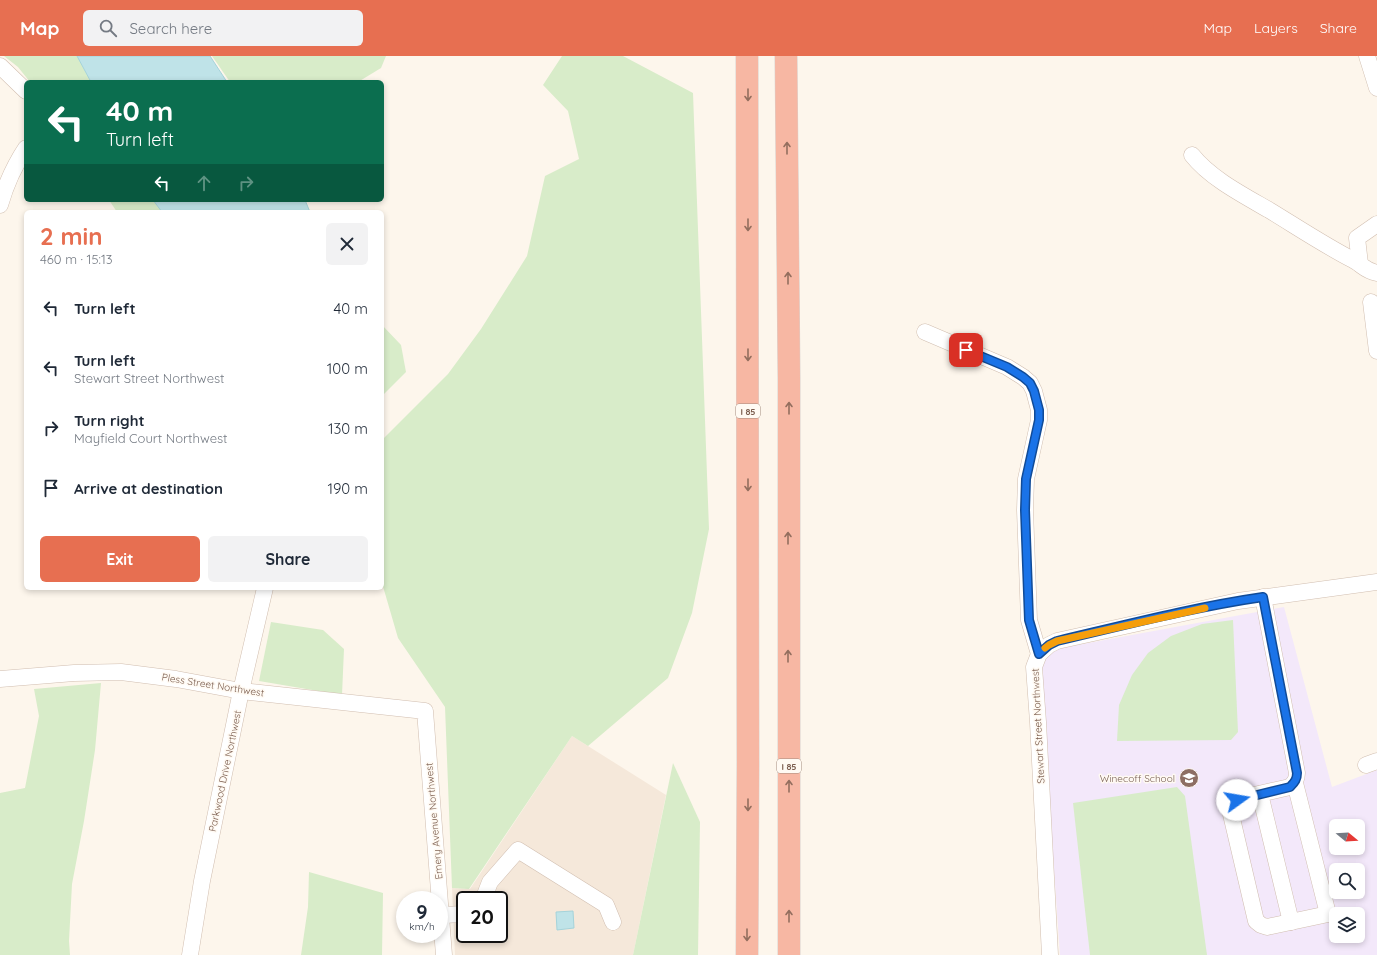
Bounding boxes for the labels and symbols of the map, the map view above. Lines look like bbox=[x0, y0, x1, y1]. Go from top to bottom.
one-way arrow bbox=[744, 88, 752, 101]
one-way arrow bbox=[783, 142, 791, 155]
one-way arrow bbox=[744, 218, 752, 231]
one-way arrow bbox=[784, 272, 792, 285]
pin bbox=[949, 333, 983, 367]
one-way arrow bbox=[744, 348, 752, 361]
one-way arrow bbox=[785, 402, 793, 415]
road number: I 85 bbox=[736, 404, 760, 418]
one-way arrow bbox=[744, 478, 752, 491]
one-way arrow bbox=[784, 532, 792, 545]
one-way arrow bbox=[784, 650, 792, 663]
street label: Stewart Street Northwest bbox=[1028, 667, 1048, 784]
street label: Pless Street Northwest bbox=[161, 670, 266, 700]
street label: Parkwood Drive Northwest bbox=[206, 708, 244, 833]
road number: I 85 bbox=[777, 759, 801, 773]
street label: Emery Avenue Northwest bbox=[422, 761, 446, 880]
school or university icon: Winecoff School bbox=[1178, 767, 1200, 789]
place label: Winecoff School bbox=[1100, 772, 1175, 785]
position arrow bbox=[1216, 779, 1258, 821]
one-way arrow bbox=[785, 780, 793, 793]
one-way arrow bbox=[744, 798, 752, 811]
north arrow bbox=[1329, 819, 1365, 855]
speed limit sign: 20 bbox=[456, 891, 508, 943]
one-way arrow bbox=[785, 910, 793, 923]
one-way arrow bbox=[743, 928, 751, 941]

